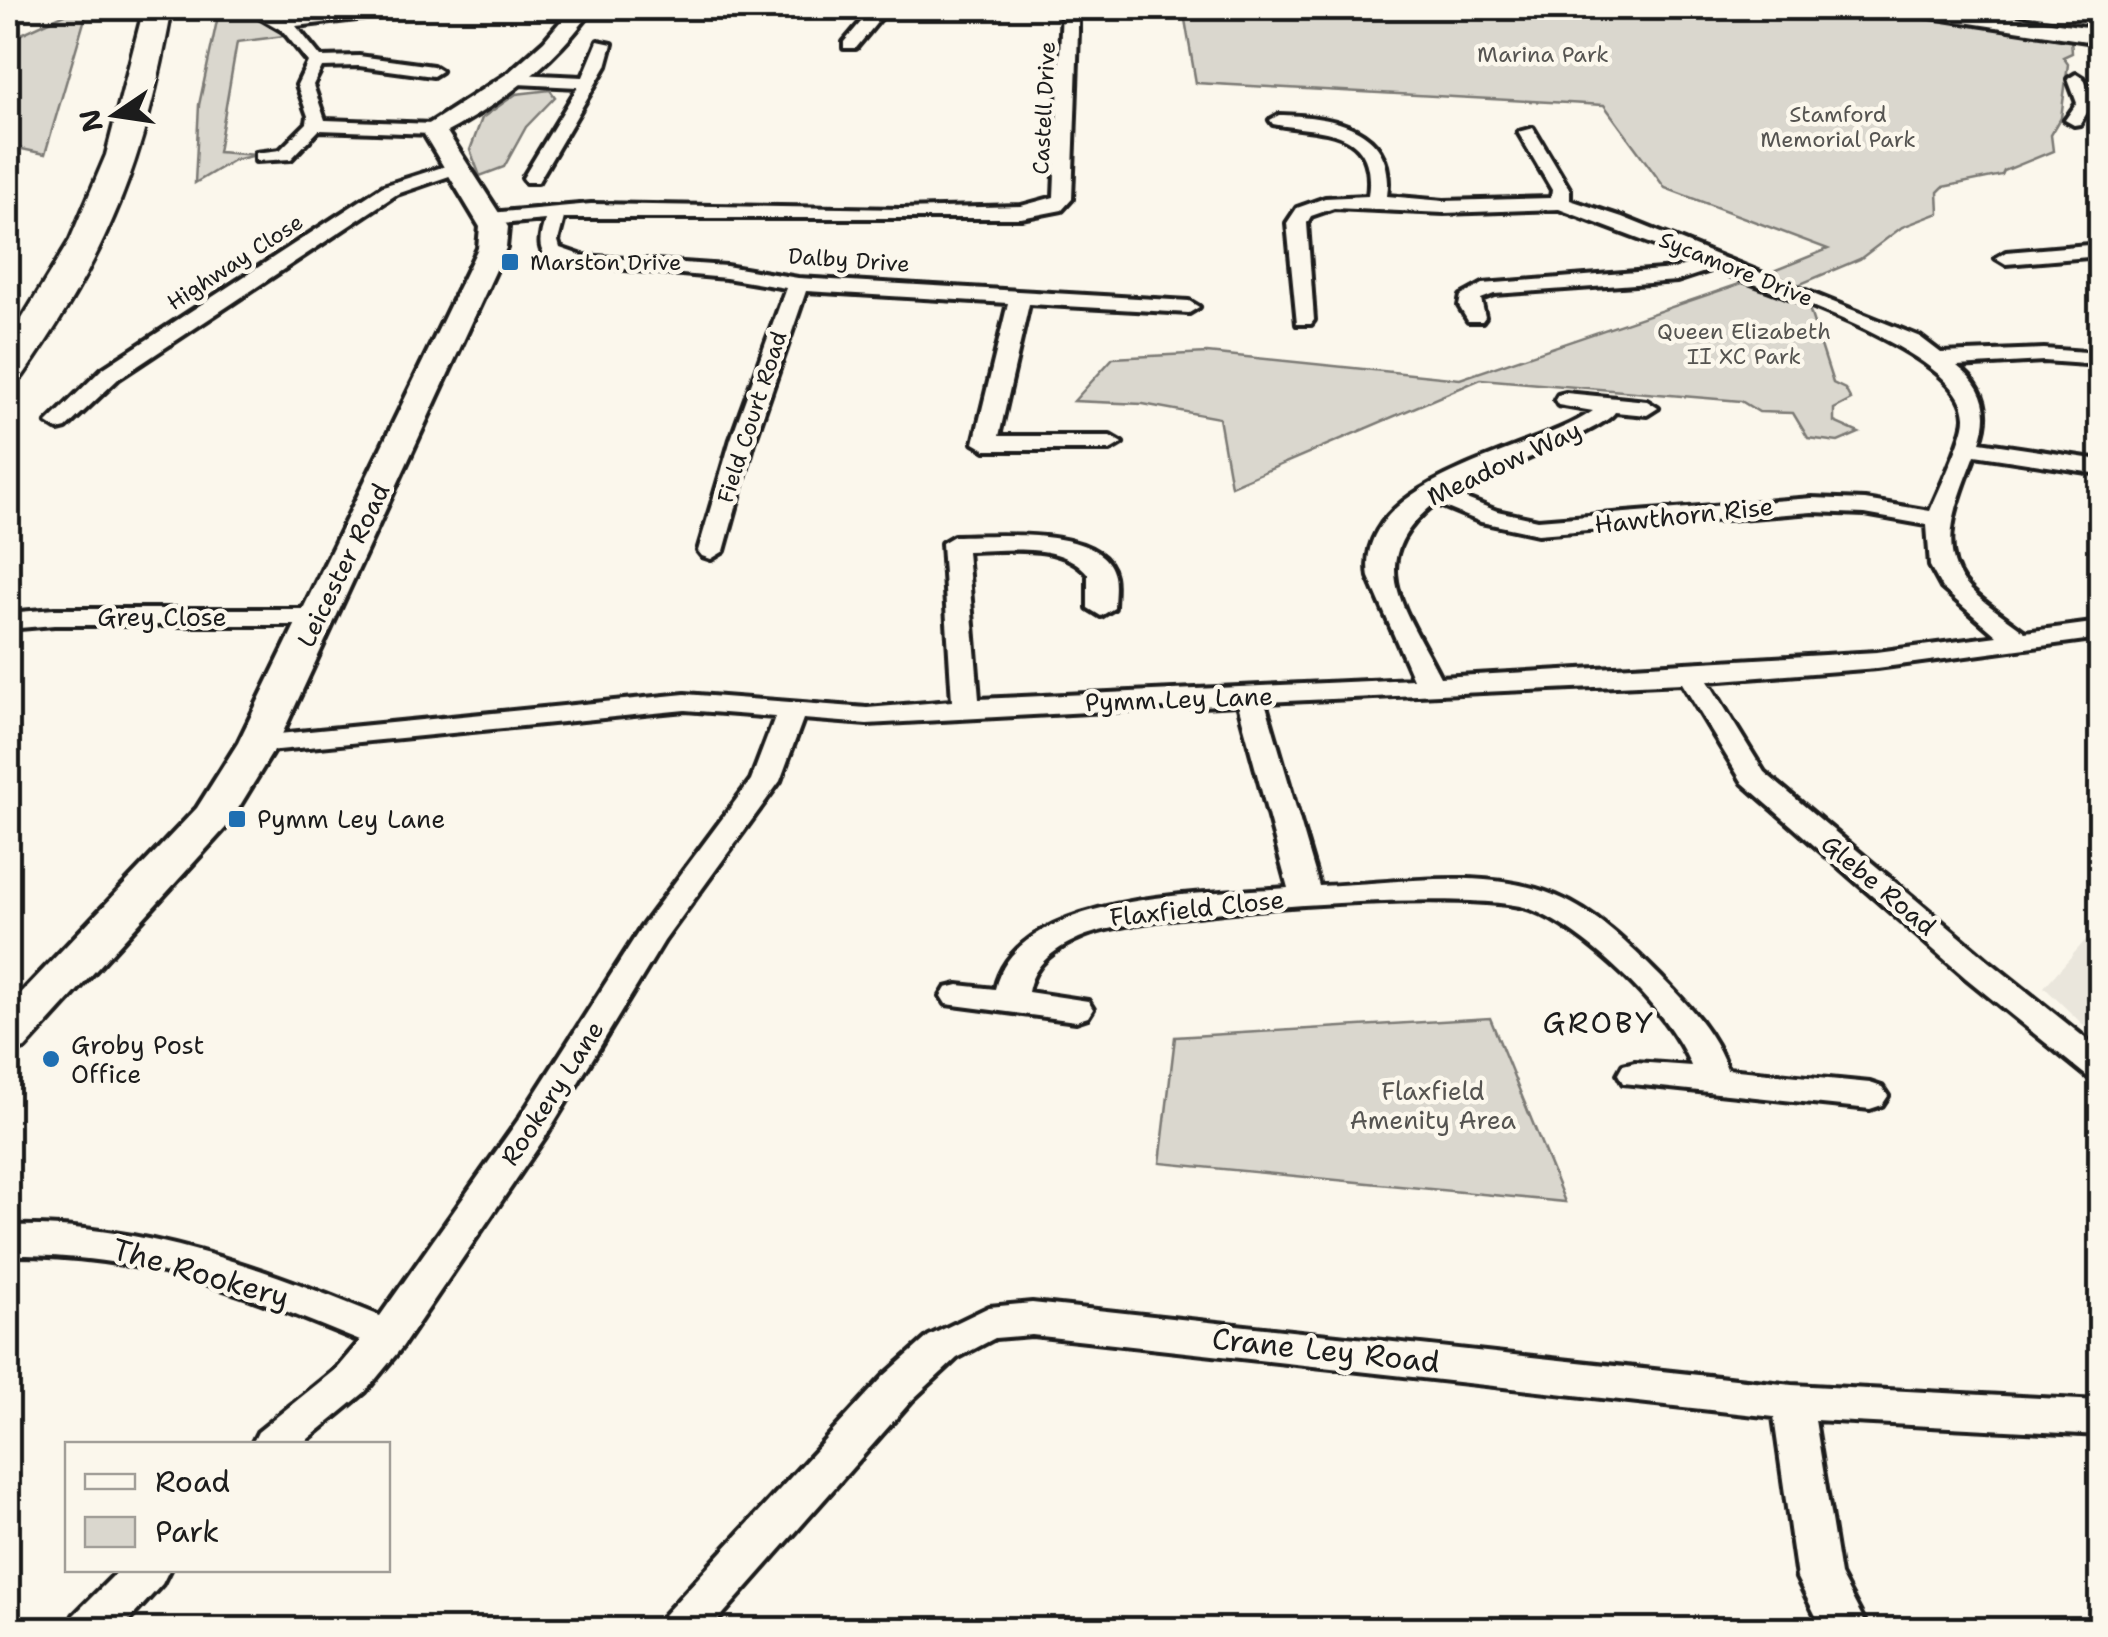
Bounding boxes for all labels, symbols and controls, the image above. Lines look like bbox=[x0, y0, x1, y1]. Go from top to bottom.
park label: Marina Park bbox=[1477, 40, 1609, 69]
street label: Castell Drive bbox=[1026, 41, 1062, 175]
north arrow bbox=[65, 65, 165, 165]
park label: Stamford Memorial Park bbox=[1760, 100, 1916, 154]
text: N bbox=[70, 106, 112, 136]
street label: Highway Close bbox=[162, 207, 308, 317]
street label: Sycamore Drive bbox=[1655, 225, 1817, 313]
street label: Dalby Drive bbox=[787, 241, 911, 279]
place label: Marston Drive bbox=[530, 248, 682, 277]
marker: Marston Drive bbox=[499, 251, 521, 273]
park label: Queen Elizabeth II XC Park bbox=[1657, 317, 1831, 371]
street label: Field Court Road bbox=[711, 327, 793, 507]
street label: Meadow Way bbox=[1421, 412, 1587, 514]
street label: Leicester Road bbox=[289, 477, 397, 653]
street label: Hawthorn Rise bbox=[1593, 489, 1775, 541]
street label: Grey Close bbox=[97, 600, 227, 634]
street label: Pymm Ley Lane bbox=[1084, 679, 1274, 719]
place label: Pymm Ley Lane bbox=[257, 802, 445, 836]
marker: Pymm Ley Lane bbox=[226, 808, 248, 830]
street label: Glebe Road bbox=[1814, 827, 1944, 943]
street label: Flaxfield Close bbox=[1108, 882, 1286, 934]
district label: GROBY bbox=[1542, 1002, 1656, 1043]
street label: Rookery Lane bbox=[492, 1014, 612, 1172]
place label: Groby Post Office bbox=[71, 1028, 204, 1091]
marker: Groby Post Office bbox=[40, 1048, 62, 1070]
park label: Flaxfield Amenity Area bbox=[1350, 1074, 1517, 1137]
street label: The Rookery bbox=[108, 1228, 294, 1318]
street label: Crane Ley Road bbox=[1210, 1318, 1442, 1382]
legend bbox=[65, 1442, 390, 1572]
text: Road bbox=[155, 1461, 230, 1502]
text: Park bbox=[155, 1511, 219, 1552]

